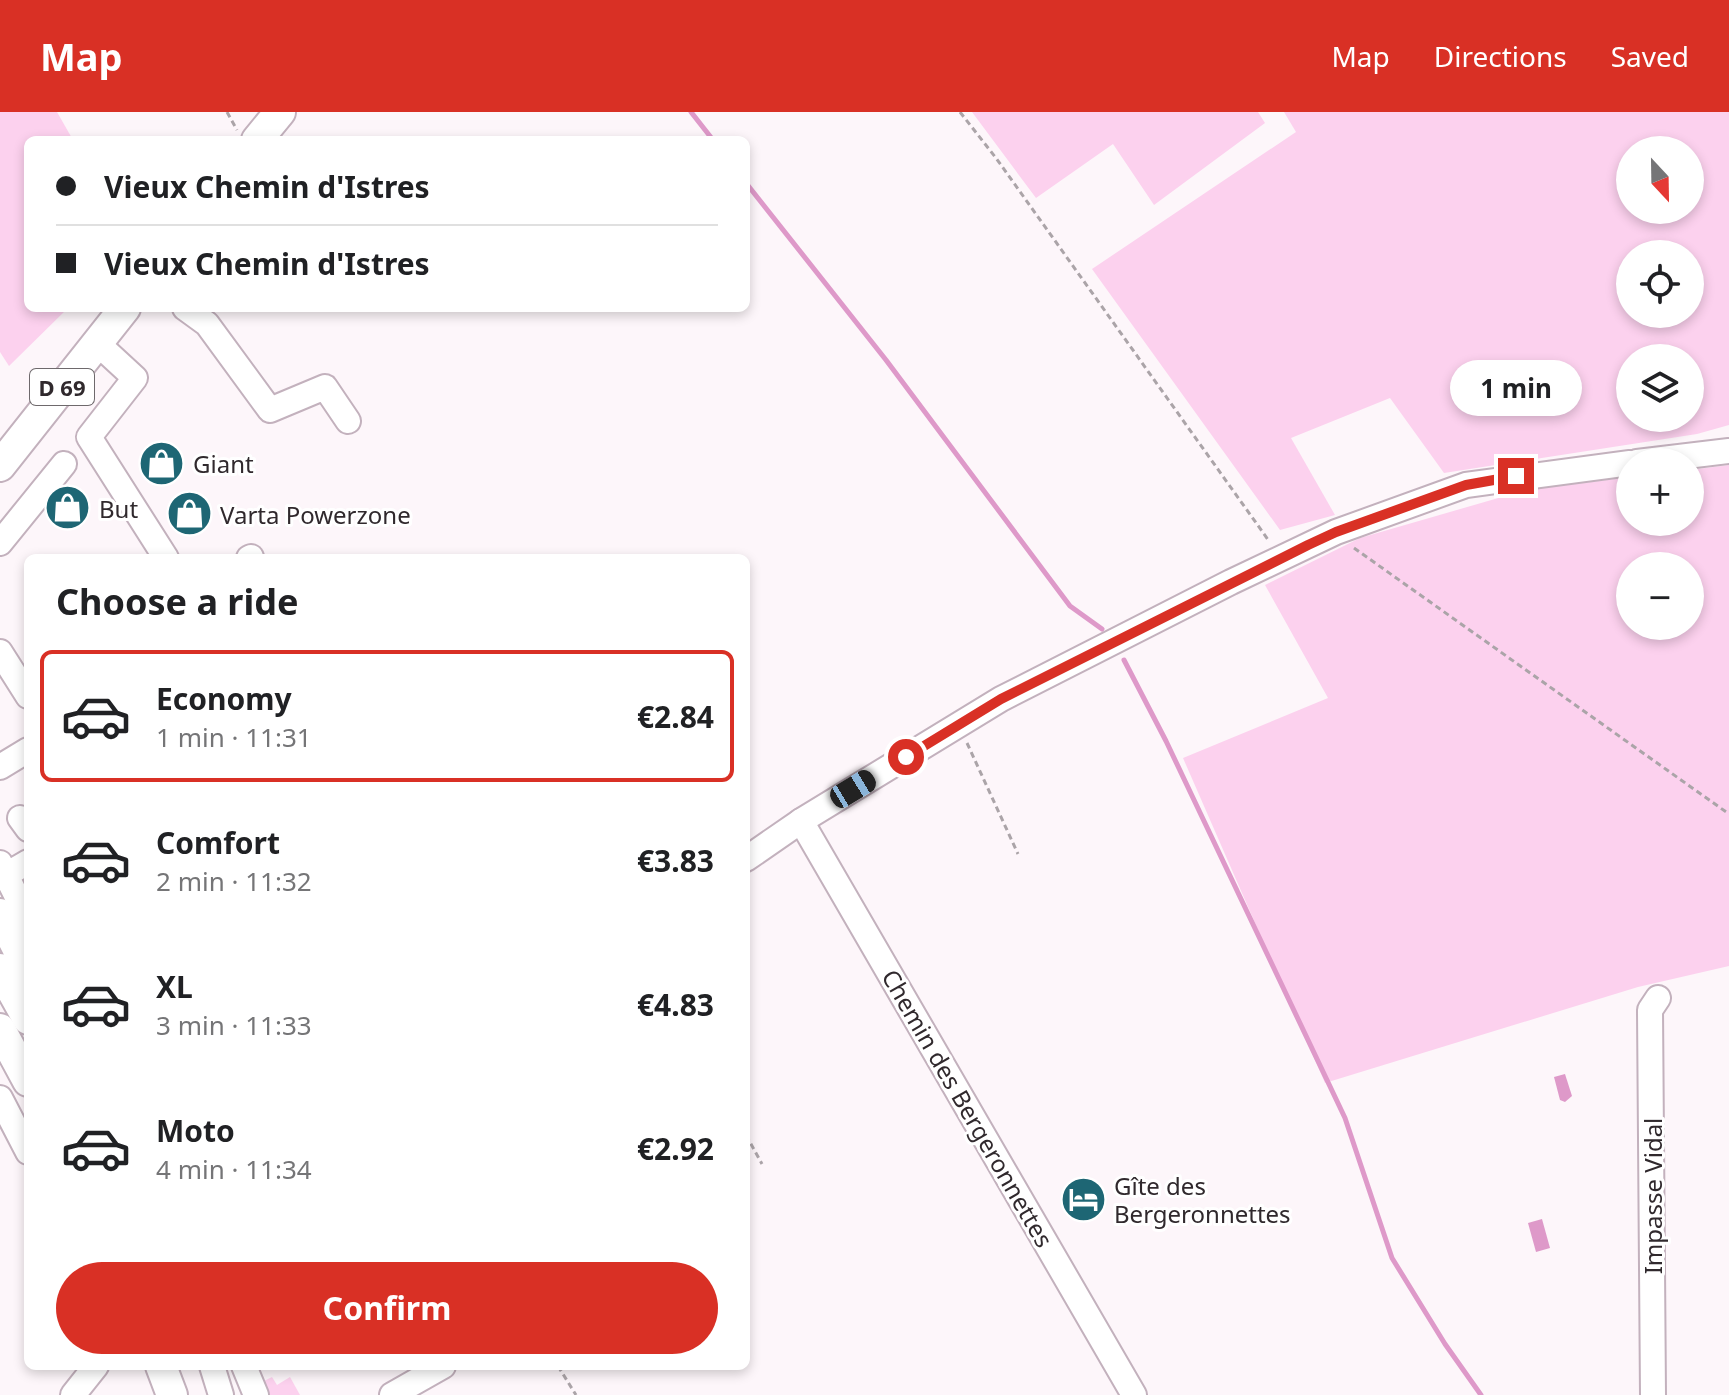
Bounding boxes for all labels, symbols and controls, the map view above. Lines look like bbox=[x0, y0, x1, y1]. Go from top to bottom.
text: Map bbox=[40, 30, 123, 82]
text: Map bbox=[1331, 37, 1390, 75]
text: Directions bbox=[1434, 37, 1567, 75]
text: Saved bbox=[1611, 37, 1689, 75]
north arrow bbox=[1616, 136, 1704, 224]
map controls bbox=[1616, 136, 1704, 640]
text: Vieux Chemin d'Istres bbox=[104, 166, 430, 207]
button: locate bbox=[1616, 240, 1704, 328]
text: Vieux Chemin d'Istres bbox=[104, 243, 430, 284]
button: layers bbox=[1616, 344, 1704, 432]
callout: 1 min bbox=[1450, 360, 1582, 416]
road number: D 69 bbox=[30, 369, 94, 405]
text: 1 min bbox=[1480, 370, 1552, 406]
shop icon: Giant bbox=[138, 439, 186, 487]
place label: Giant bbox=[193, 447, 254, 480]
button: + bbox=[1616, 448, 1704, 536]
route end bbox=[1498, 458, 1534, 494]
shop icon: But bbox=[44, 484, 92, 532]
shop icon: Varta Powerzone bbox=[165, 490, 213, 538]
place label: But bbox=[99, 492, 138, 525]
place label: Varta Powerzone bbox=[220, 498, 411, 531]
button: − bbox=[1616, 552, 1704, 640]
text: Choose a ride bbox=[56, 577, 298, 626]
text: Economy bbox=[156, 678, 292, 719]
icon: car bbox=[60, 680, 132, 752]
text: €2.84 bbox=[637, 696, 714, 737]
text: 1 min · 11:31 bbox=[156, 719, 312, 755]
route start bbox=[888, 739, 924, 775]
car bbox=[826, 766, 880, 812]
text: Comfort bbox=[156, 822, 280, 863]
icon: car bbox=[60, 824, 132, 896]
text: €3.83 bbox=[637, 840, 714, 881]
text: 2 min · 11:32 bbox=[156, 863, 312, 899]
street label: Chemin des Bergeronnettes bbox=[875, 963, 1061, 1253]
text: XL bbox=[156, 966, 193, 1007]
icon: car bbox=[60, 968, 132, 1040]
text: €4.83 bbox=[637, 984, 714, 1025]
text: 3 min · 11:33 bbox=[156, 1007, 312, 1043]
text: Moto bbox=[156, 1110, 235, 1151]
icon: car bbox=[60, 1112, 132, 1184]
street label: Impasse Vidal bbox=[1636, 1118, 1669, 1274]
text: €2.92 bbox=[637, 1128, 714, 1169]
text: 4 min · 11:34 bbox=[156, 1151, 312, 1187]
place label: Gîte des Bergeronnettes bbox=[1114, 1169, 1291, 1230]
hotel icon: Gîte des Bergeronnettes bbox=[1059, 1175, 1107, 1223]
button: Confirm bbox=[56, 1262, 718, 1354]

